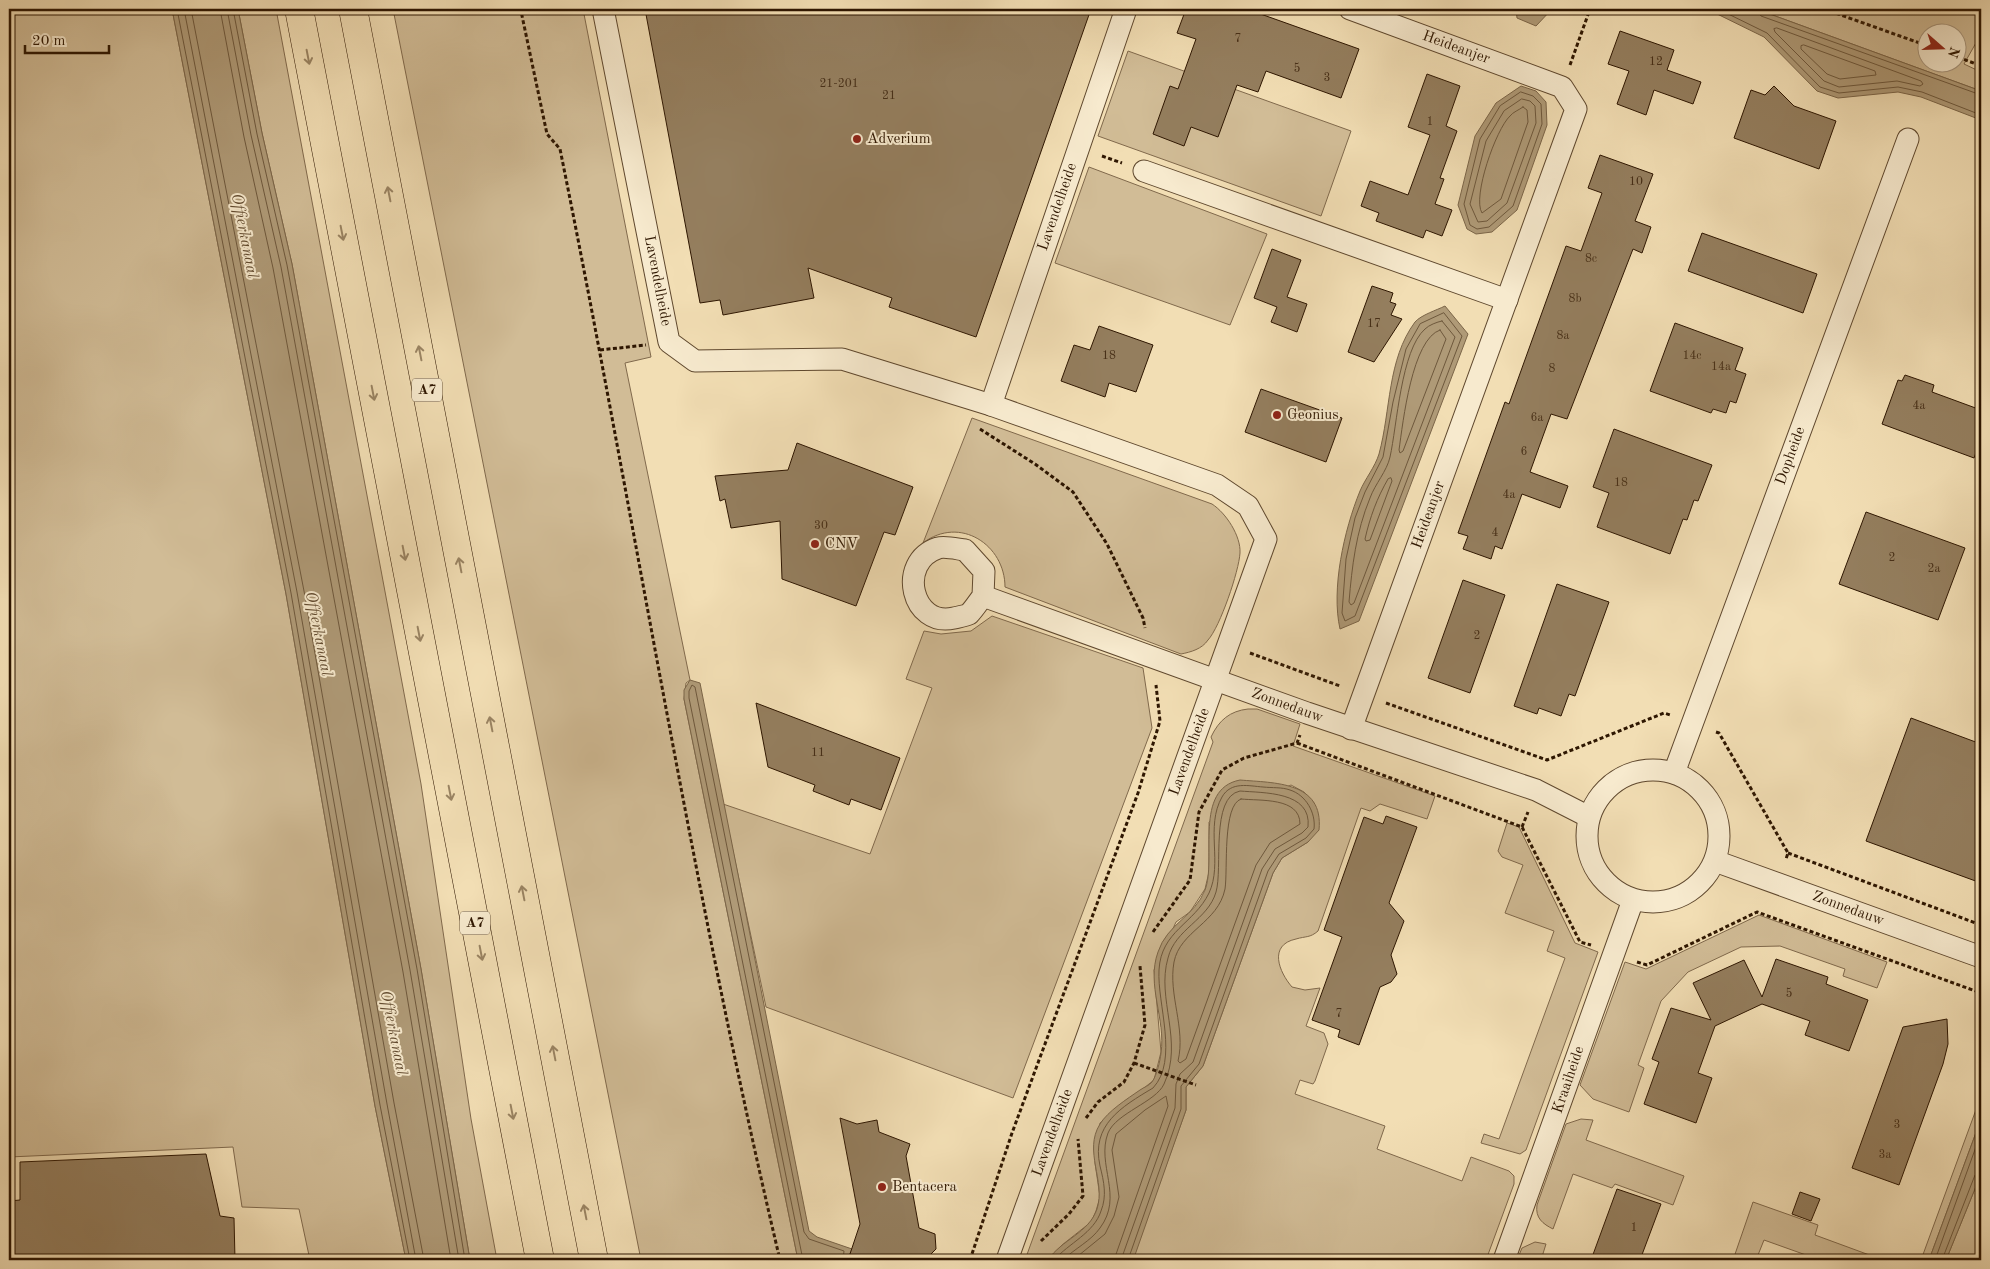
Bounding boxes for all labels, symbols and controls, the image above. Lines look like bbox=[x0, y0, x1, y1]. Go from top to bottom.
scale bar bbox=[25, 22, 109, 54]
north arrow bbox=[1918, 22, 1968, 72]
street label: Heideanjer bbox=[1420, 29, 1492, 67]
house number: 7 bbox=[1235, 33, 1241, 45]
text: 20 m bbox=[32, 34, 66, 49]
text: N bbox=[1945, 45, 1962, 60]
one-way arrow bbox=[304, 48, 314, 64]
house number: 12 bbox=[1649, 56, 1663, 68]
house number: 5 bbox=[1294, 62, 1301, 75]
house number: 3 bbox=[1324, 72, 1330, 84]
house number: 21-201 bbox=[819, 78, 859, 90]
house number: 21 bbox=[882, 90, 896, 102]
house number: 1 bbox=[1427, 116, 1433, 128]
place label: Adverium bbox=[867, 132, 931, 147]
marker: Adverium bbox=[851, 133, 863, 145]
street label: Lavendelheide bbox=[1036, 161, 1080, 253]
house number: 10 bbox=[1629, 176, 1643, 188]
one-way arrow bbox=[384, 186, 393, 202]
water label: Offierkanaal bbox=[228, 192, 260, 280]
one-way arrow bbox=[338, 225, 348, 241]
street label: Lavendelheide bbox=[641, 234, 673, 328]
house number: 8c bbox=[1585, 253, 1597, 265]
house number: 8b bbox=[1568, 293, 1582, 305]
house number: 17 bbox=[1367, 318, 1381, 330]
house number: 8a bbox=[1557, 330, 1570, 342]
one-way arrow bbox=[414, 346, 424, 362]
house number: 18 bbox=[1102, 350, 1116, 362]
house number: 14c bbox=[1682, 350, 1702, 362]
house number: 14a bbox=[1711, 361, 1731, 373]
house number: 8 bbox=[1549, 363, 1556, 375]
road number: A7 bbox=[412, 378, 442, 402]
one-way arrow bbox=[369, 385, 378, 401]
house number: 4a bbox=[1913, 400, 1926, 412]
place label: Geonius bbox=[1287, 408, 1339, 423]
marker: Geonius bbox=[1271, 409, 1283, 421]
house number: 6a bbox=[1531, 412, 1544, 424]
street label: Dopheide bbox=[1774, 425, 1808, 487]
house number: 6 bbox=[1521, 446, 1528, 458]
house number: 18 bbox=[1614, 477, 1628, 489]
street label: Heideanjer bbox=[1410, 479, 1448, 551]
house number: 4a bbox=[1503, 489, 1516, 501]
house number: 30 bbox=[814, 520, 828, 532]
house number: 4 bbox=[1492, 527, 1499, 539]
place label: CNV bbox=[825, 537, 859, 552]
marker: CNV bbox=[809, 538, 821, 550]
one-way arrow bbox=[399, 544, 409, 560]
house number: 2 bbox=[1889, 552, 1895, 564]
one-way arrow bbox=[455, 557, 464, 573]
house number: 2a bbox=[1928, 563, 1941, 575]
water label: Offierkanaal bbox=[302, 590, 334, 678]
one-way arrow bbox=[415, 625, 425, 641]
house number: 2 bbox=[1474, 630, 1480, 642]
street label: Zonnedauw bbox=[1249, 686, 1325, 726]
street label: Lavendelheide bbox=[1167, 706, 1213, 798]
one-way arrow bbox=[485, 717, 495, 733]
house number: 11 bbox=[811, 747, 825, 759]
one-way arrow bbox=[446, 785, 455, 801]
one-way arrow bbox=[518, 886, 528, 902]
street label: Zonnedauw bbox=[1810, 889, 1886, 929]
road number: A7 bbox=[460, 911, 490, 934]
one-way arrow bbox=[477, 944, 486, 960]
house number: 5 bbox=[1786, 987, 1793, 1000]
water label: Offierkanaal bbox=[377, 989, 409, 1077]
house number: 7 bbox=[1336, 1008, 1342, 1020]
street label: Kraaiheide bbox=[1550, 1044, 1588, 1116]
one-way arrow bbox=[549, 1045, 559, 1061]
street label: Lavendelheide bbox=[1030, 1087, 1076, 1179]
one-way arrow bbox=[508, 1104, 517, 1120]
house number: 3 bbox=[1894, 1119, 1900, 1131]
house number: 3a bbox=[1879, 1149, 1892, 1161]
place label: Bentacera bbox=[892, 1180, 958, 1195]
marker: Bentacera bbox=[876, 1181, 888, 1193]
one-way arrow bbox=[580, 1205, 589, 1221]
house number: 1 bbox=[1631, 1222, 1637, 1234]

